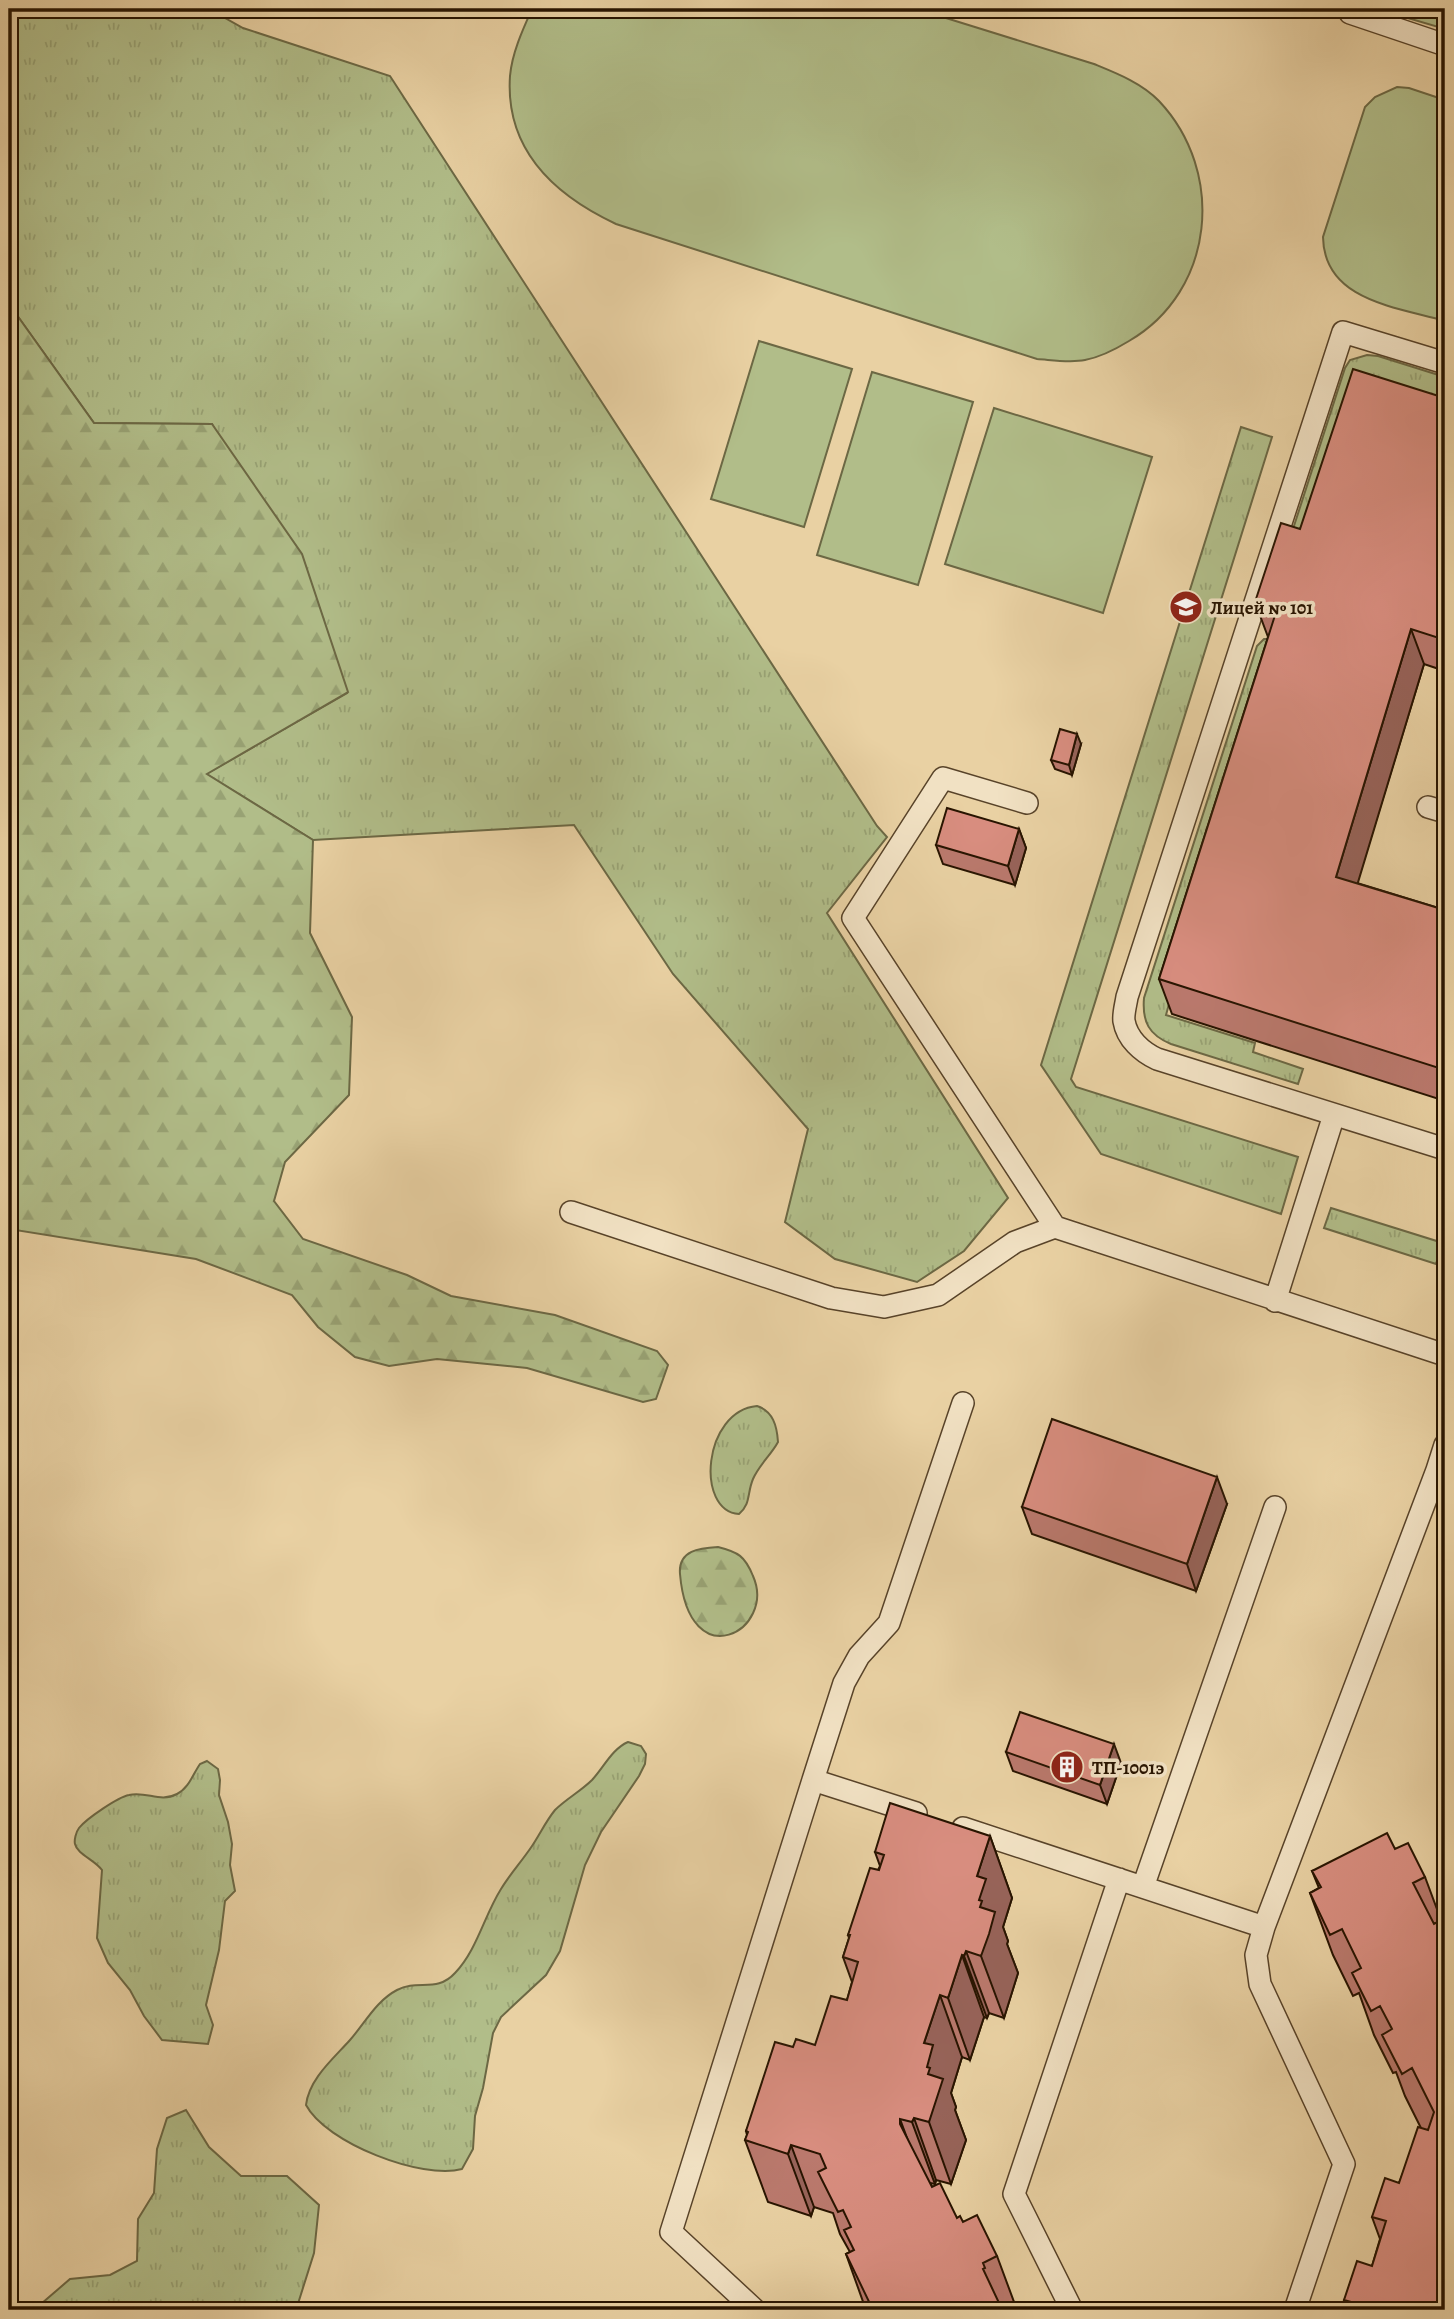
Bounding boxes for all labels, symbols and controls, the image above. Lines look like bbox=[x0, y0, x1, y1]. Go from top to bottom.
school or university icon: Лицей № 101 bbox=[1167, 588, 1205, 626]
place label: Лицей № 101 bbox=[1210, 595, 1313, 621]
building icon: ТП-1001э bbox=[1048, 1748, 1086, 1786]
place label: ТП-1001э bbox=[1092, 1755, 1164, 1781]

